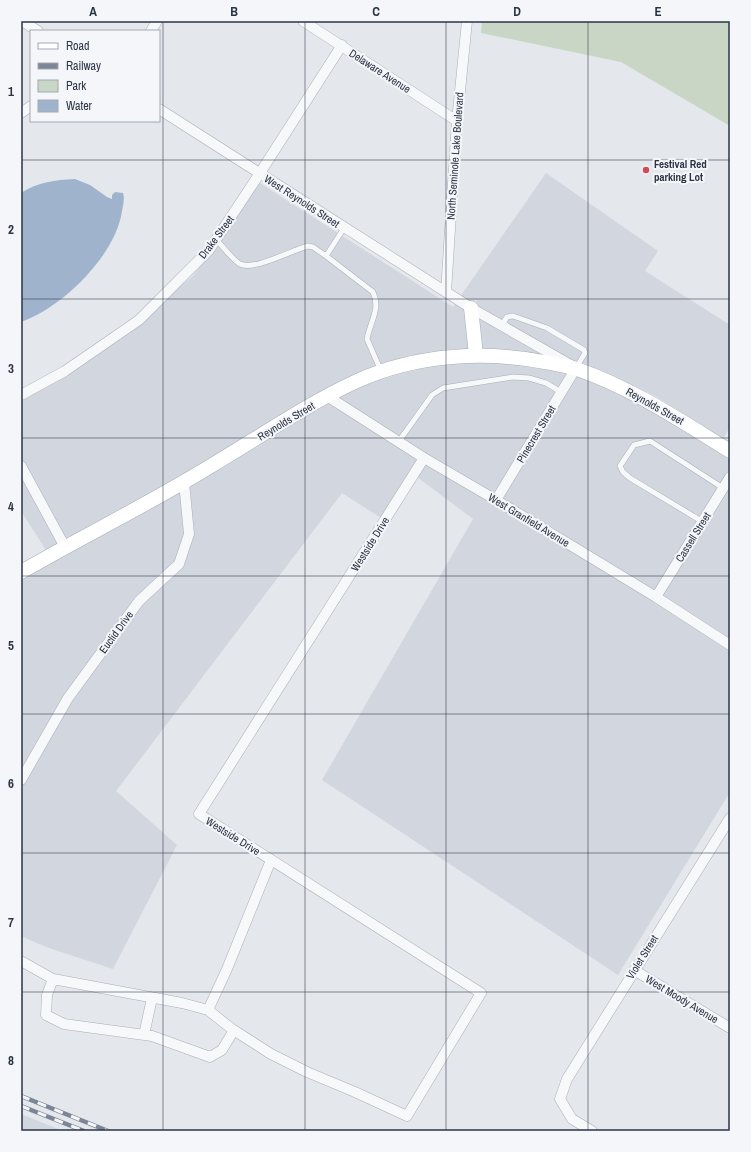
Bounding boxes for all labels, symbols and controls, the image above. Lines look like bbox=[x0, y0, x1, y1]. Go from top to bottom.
text: A bbox=[89, 3, 97, 20]
text: B bbox=[230, 3, 238, 20]
text: C bbox=[372, 3, 380, 20]
text: D bbox=[513, 3, 521, 20]
text: E bbox=[654, 3, 662, 20]
legend bbox=[30, 30, 160, 122]
text: Road bbox=[66, 38, 90, 54]
street label: Delaware Avenue bbox=[347, 46, 413, 96]
text: Railway bbox=[66, 58, 101, 74]
text: Park bbox=[66, 78, 86, 94]
text: 1 bbox=[8, 83, 14, 100]
street label: North Seminole Lake Boulevard bbox=[444, 92, 466, 220]
text: Water bbox=[66, 98, 93, 114]
place label: Festival Red parking Lot bbox=[654, 157, 707, 184]
marker: Festival Red parking Lot bbox=[641, 165, 651, 175]
street label: West Reynolds Street bbox=[262, 171, 343, 231]
street label: Drake Street bbox=[195, 212, 237, 261]
text: 2 bbox=[8, 221, 14, 238]
text: 3 bbox=[8, 360, 14, 377]
street label: Reynolds Street bbox=[624, 384, 687, 428]
street label: Reynolds Street bbox=[255, 398, 318, 444]
street label: Pinecrest Street bbox=[513, 402, 559, 465]
street label: West Granfield Avenue bbox=[486, 490, 572, 550]
text: 4 bbox=[8, 498, 14, 515]
street label: Cassell Street bbox=[672, 509, 714, 565]
street label: Westside Drive bbox=[348, 514, 392, 574]
street label: Euclid Drive bbox=[96, 608, 136, 656]
text: 5 bbox=[8, 637, 14, 654]
text: 6 bbox=[8, 775, 14, 792]
street label: Westside Drive bbox=[203, 814, 263, 858]
text: 7 bbox=[8, 914, 14, 931]
street label: Violet Street bbox=[623, 932, 661, 982]
street label: West Moody Avenue bbox=[643, 972, 721, 1026]
text: 8 bbox=[8, 1052, 14, 1069]

